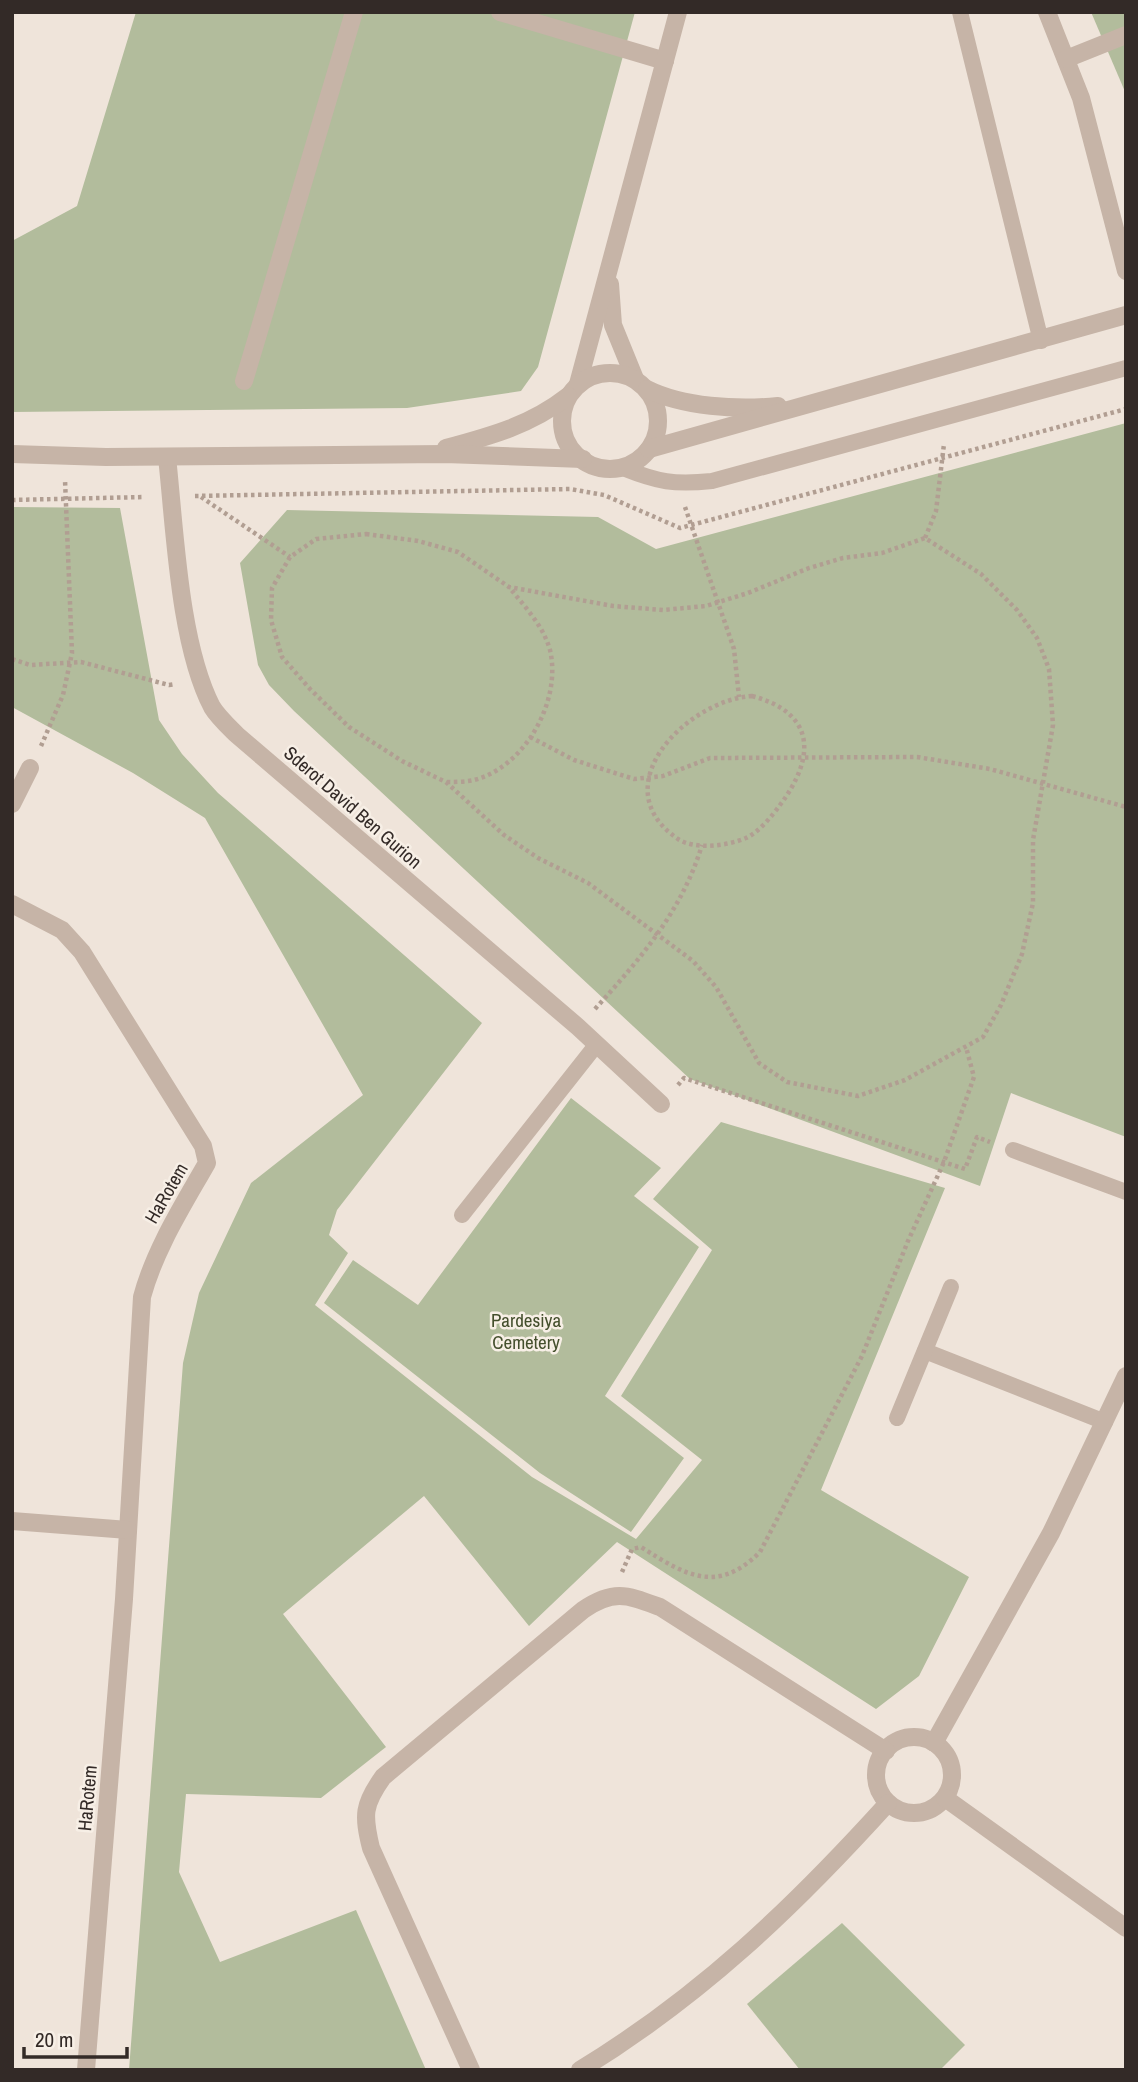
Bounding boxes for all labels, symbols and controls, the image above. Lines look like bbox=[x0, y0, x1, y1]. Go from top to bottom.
street label: Sderot David Ben Gurion bbox=[278, 740, 428, 874]
street label: HaRotem bbox=[138, 1158, 194, 1228]
park label: Pardesiya Cemetery bbox=[491, 1307, 561, 1355]
street label: HaRotem bbox=[71, 1764, 103, 1832]
scale bar bbox=[24, 2016, 128, 2060]
text: 20 m bbox=[35, 2025, 73, 2054]

